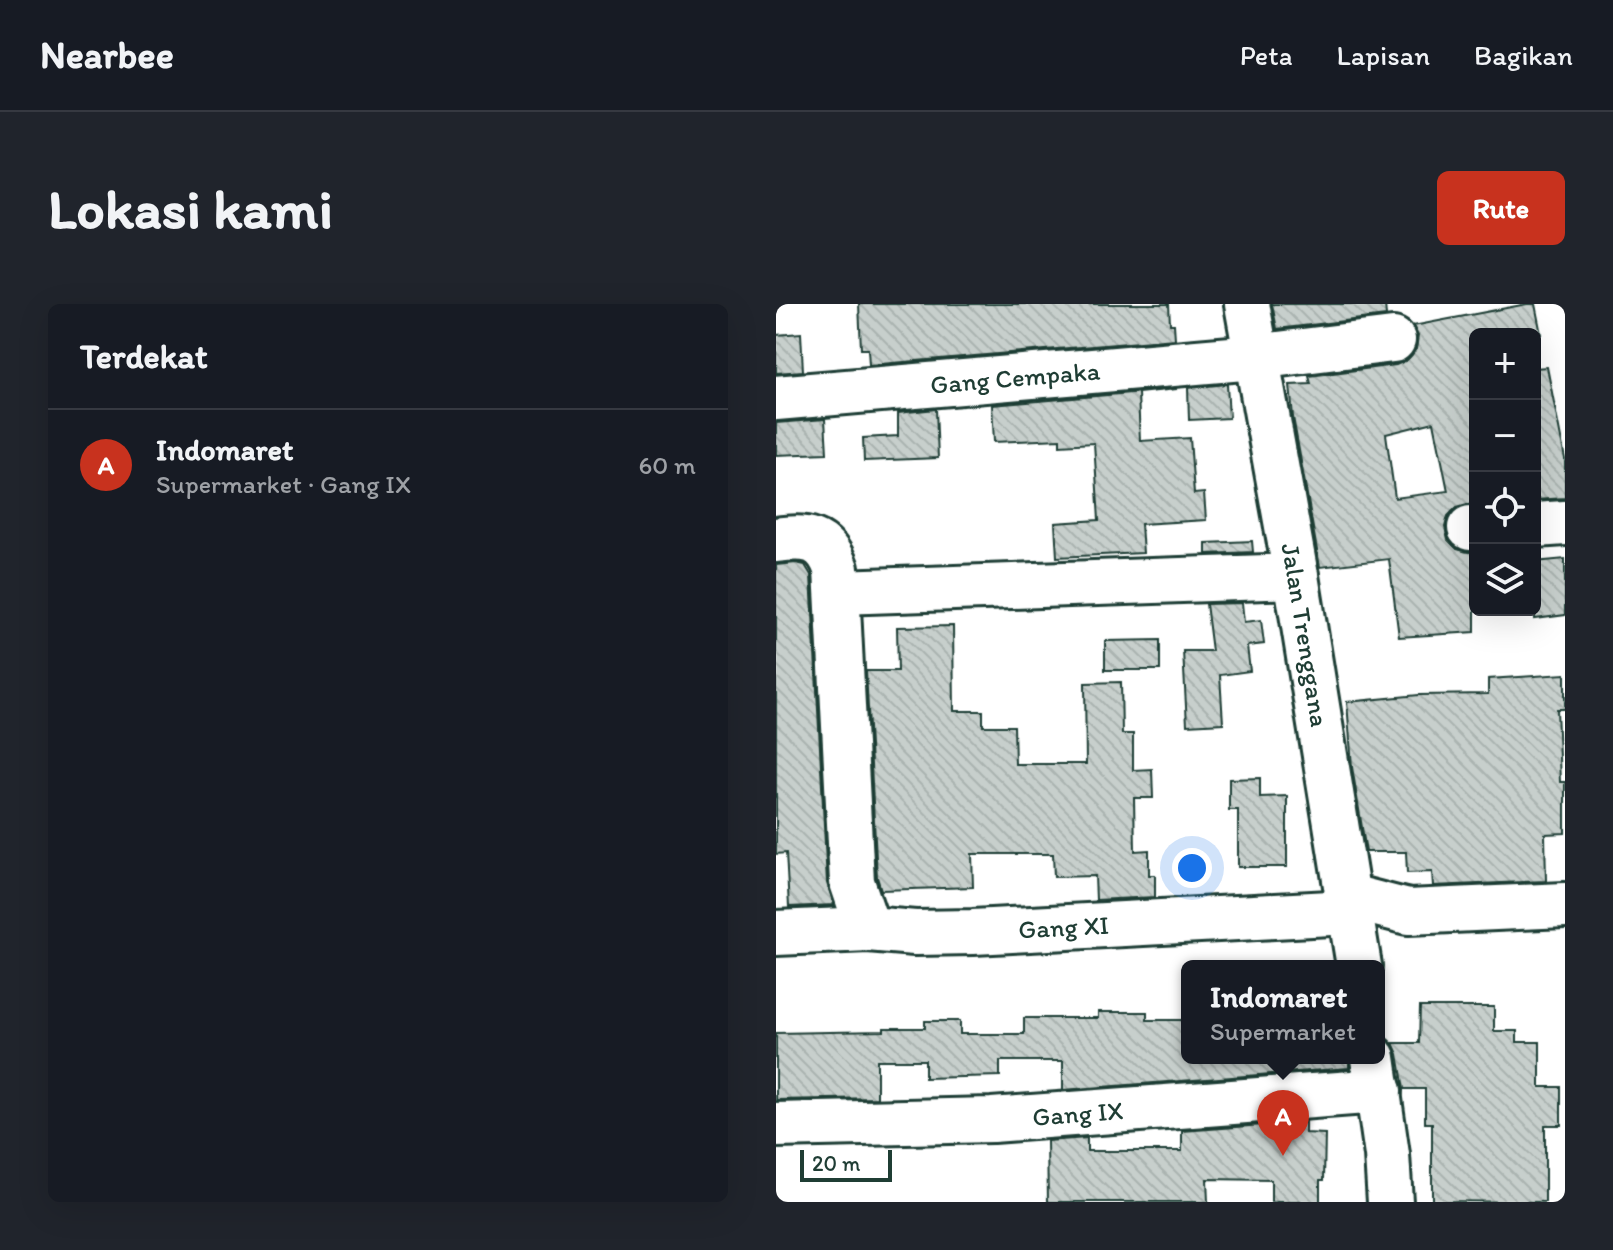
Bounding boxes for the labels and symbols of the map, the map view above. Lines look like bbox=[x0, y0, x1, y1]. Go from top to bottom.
street label: Gang Cempaka bbox=[929, 354, 1102, 401]
street label: Jalan Trenggana bbox=[1274, 541, 1336, 729]
your location bbox=[1172, 848, 1212, 888]
street label: Gang XI bbox=[1017, 909, 1110, 946]
pin: A bbox=[1257, 1090, 1309, 1156]
street label: Gang IX bbox=[1031, 1094, 1124, 1133]
scale bar bbox=[800, 1146, 892, 1182]

